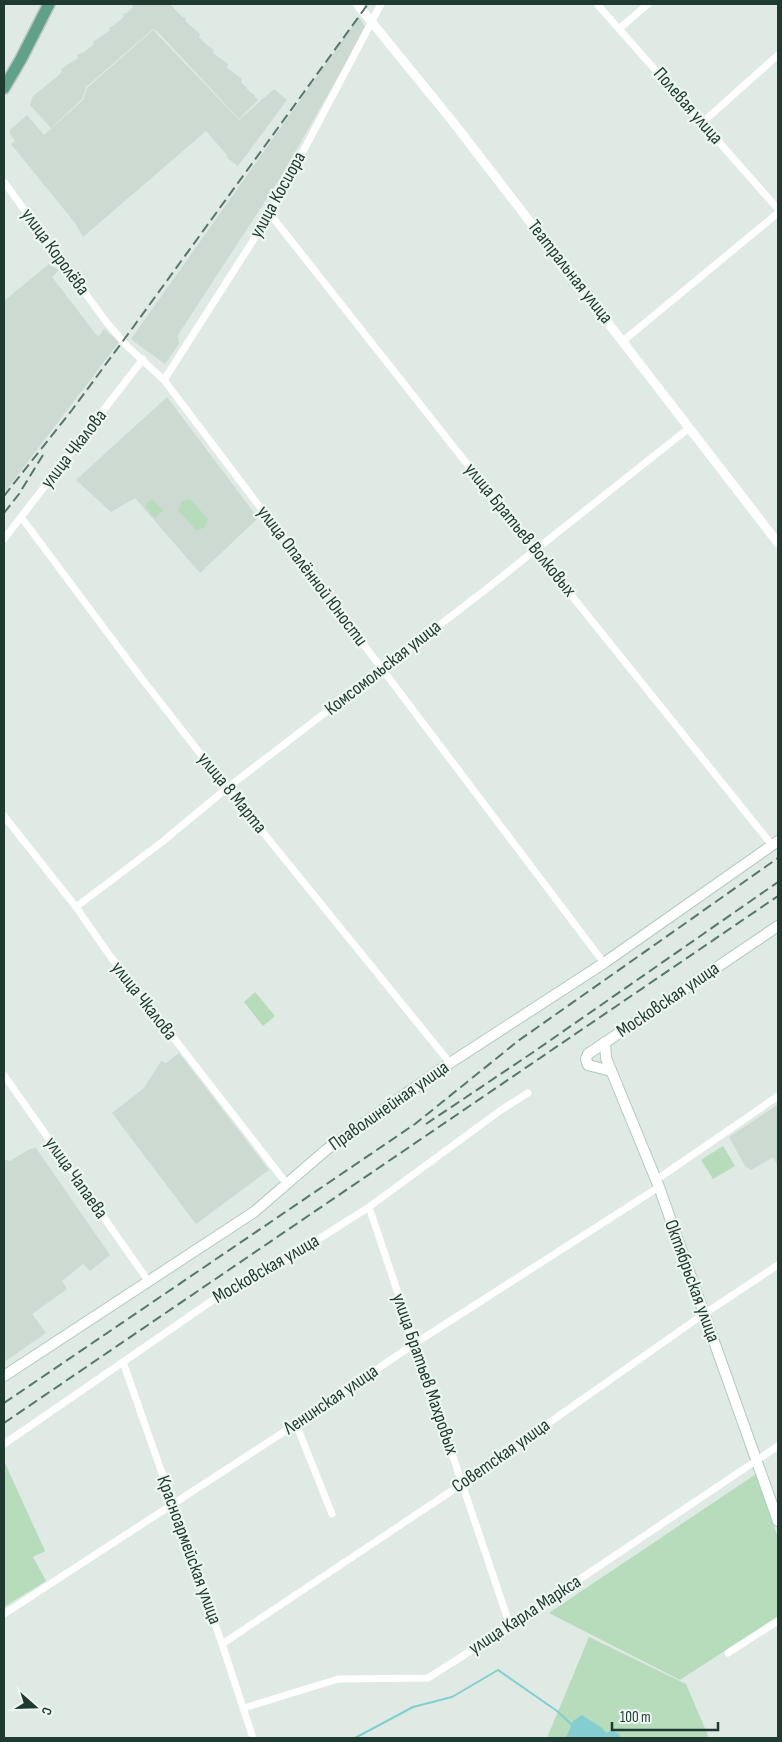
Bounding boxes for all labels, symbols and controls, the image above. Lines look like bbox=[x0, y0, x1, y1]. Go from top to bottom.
street label: Полевая улица bbox=[648, 63, 728, 149]
street label: улица Косиора bbox=[245, 148, 311, 242]
street label: улица Королёва bbox=[16, 204, 94, 300]
street label: Театральная улица bbox=[522, 215, 618, 329]
street label: улица Чкалова bbox=[36, 405, 112, 493]
street label: улица Братьев Волковых bbox=[459, 459, 581, 601]
street label: улица Опалённой Юности bbox=[252, 501, 372, 651]
street label: Комсомольская улица bbox=[320, 615, 446, 721]
street label: улица 8 Марта bbox=[192, 748, 272, 838]
street label: улица Чкалова bbox=[106, 957, 182, 1045]
street label: Московская улица bbox=[612, 957, 724, 1043]
street label: Праволинейная улица bbox=[324, 1056, 454, 1156]
street label: улица Чапаева bbox=[39, 1133, 113, 1223]
street label: Октябрьская улица bbox=[659, 1217, 725, 1345]
street label: Московская улица bbox=[209, 1229, 323, 1309]
street label: улица Братьев Махровых bbox=[387, 1290, 463, 1458]
street label: Ленинская улица bbox=[278, 1360, 383, 1441]
street label: Советская улица bbox=[448, 1414, 554, 1498]
street label: Красноармейская улица bbox=[151, 1473, 227, 1627]
street label: улица Карла Маркса bbox=[465, 1570, 585, 1660]
north arrow bbox=[10, 1682, 60, 1732]
scale bar bbox=[612, 1700, 718, 1732]
text: С bbox=[38, 1705, 56, 1718]
text: 100 m bbox=[620, 1708, 651, 1727]

